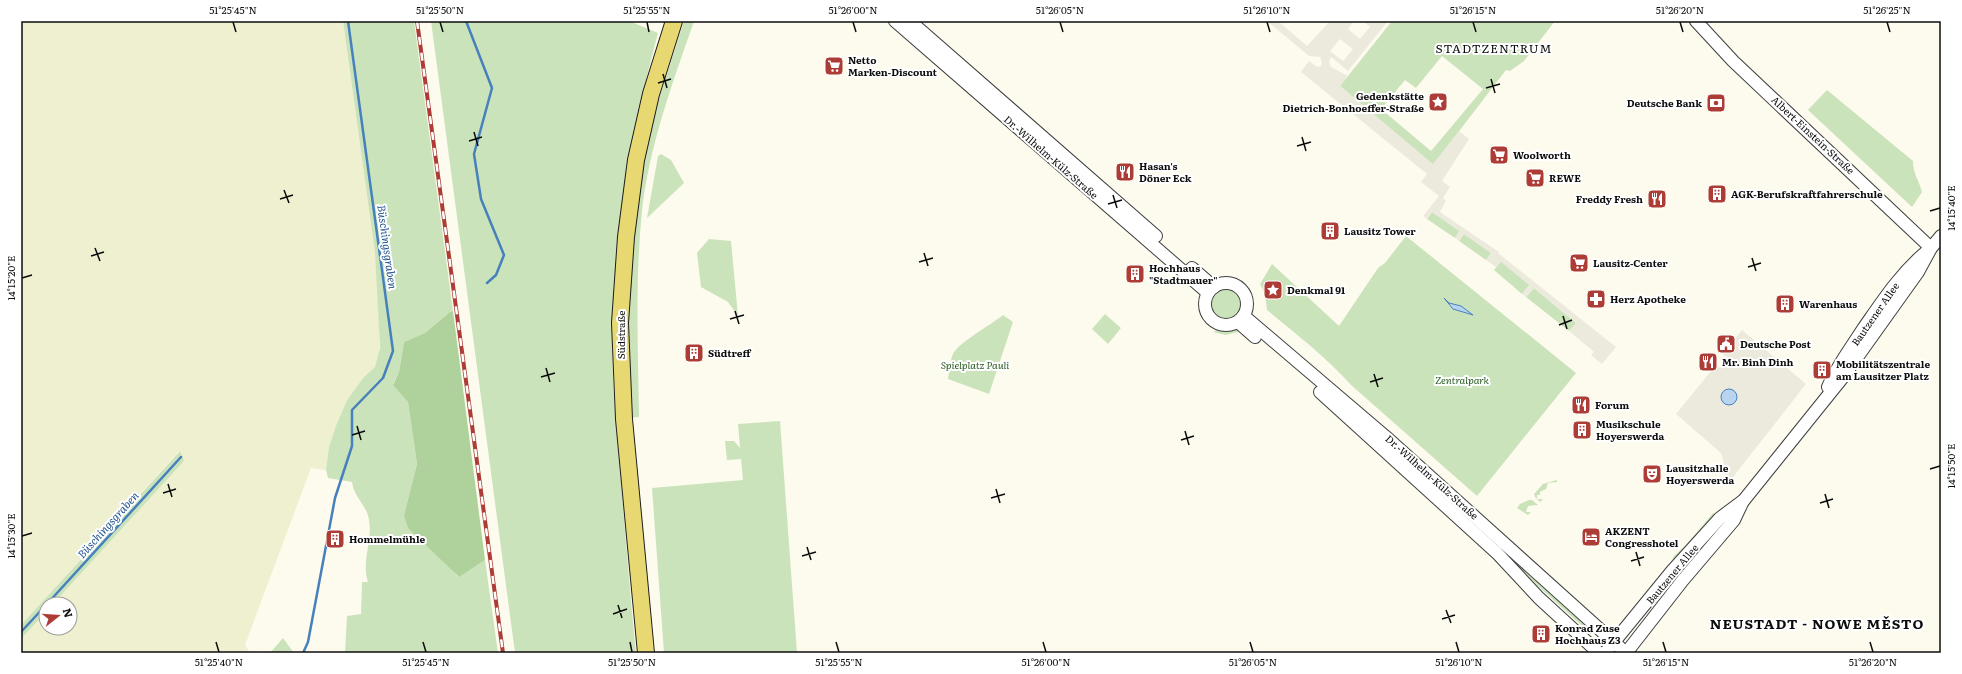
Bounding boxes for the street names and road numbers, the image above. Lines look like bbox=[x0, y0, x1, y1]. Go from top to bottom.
street label: Albert-Einstein-Straße bbox=[1768, 92, 1858, 177]
street label: Dr.-Wilhelm-Külz-Straße bbox=[1001, 111, 1102, 202]
street label: Bautzener Allee bbox=[1847, 279, 1902, 349]
street label: Südstraße bbox=[613, 311, 628, 359]
street label: Dr.-Wilhelm-Külz-Straße bbox=[1383, 431, 1482, 523]
street label: Bautzener Allee bbox=[1642, 540, 1701, 607]

